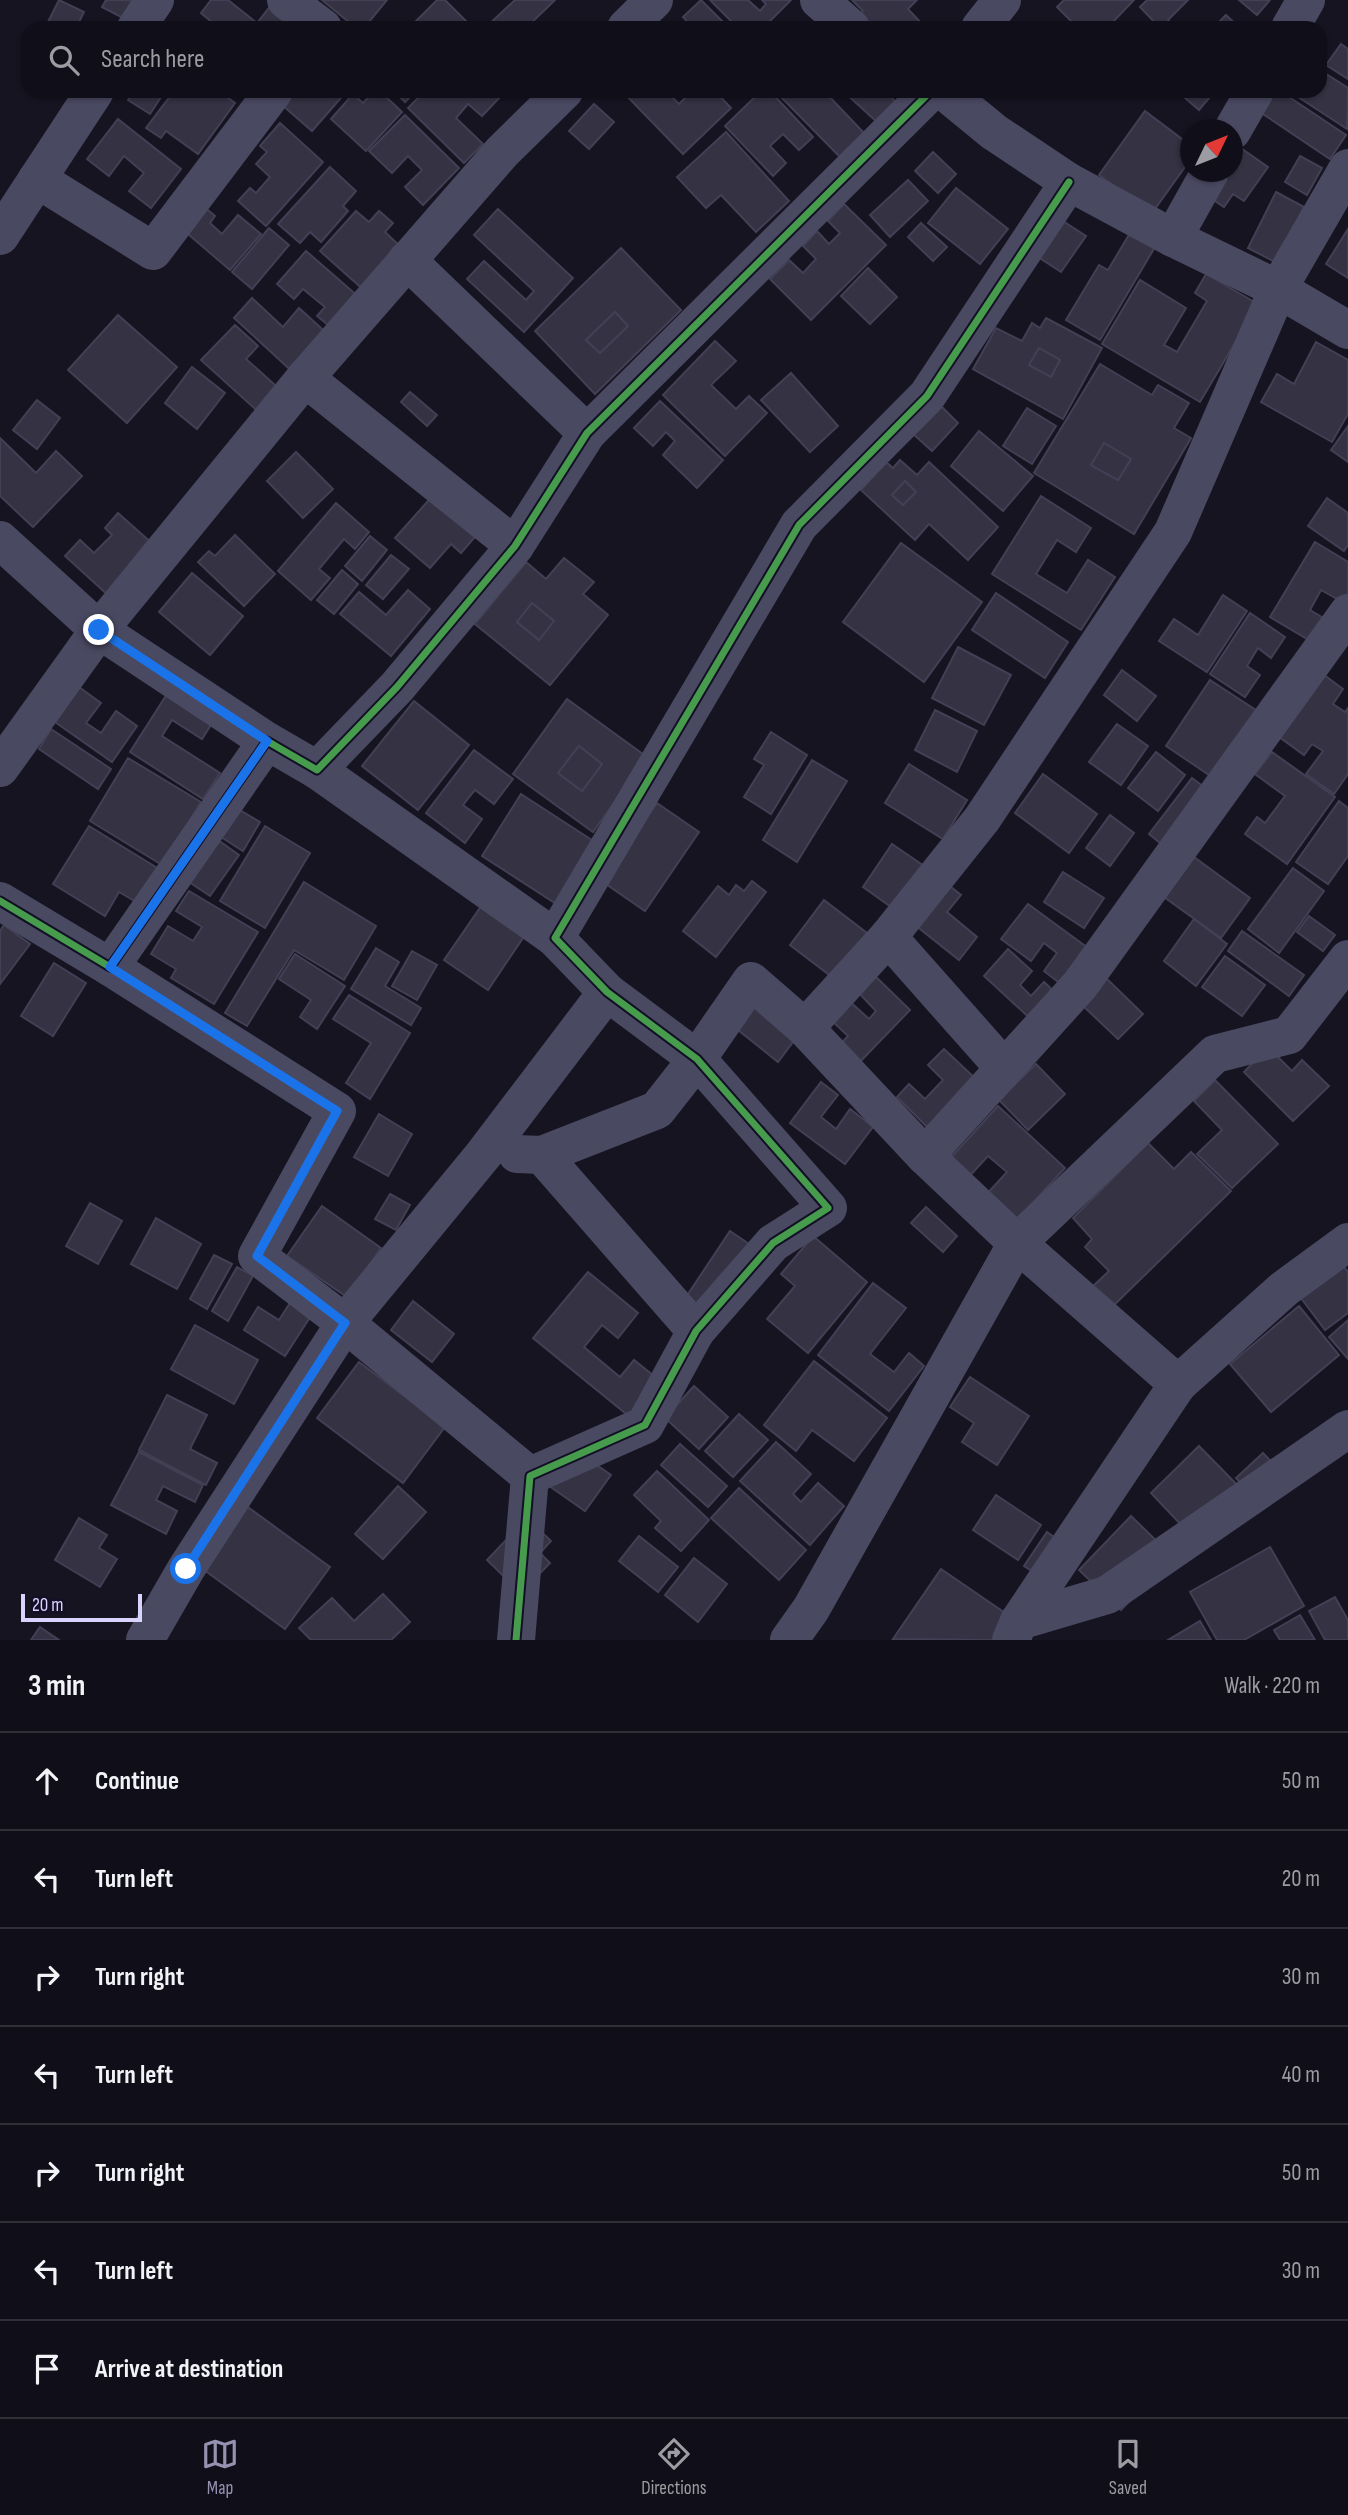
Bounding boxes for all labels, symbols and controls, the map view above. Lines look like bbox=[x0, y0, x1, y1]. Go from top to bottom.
search box bbox=[21, 21, 1327, 98]
icon: search bbox=[45, 41, 83, 79]
text: Search here bbox=[101, 44, 204, 75]
north arrow bbox=[1180, 119, 1243, 182]
route end bbox=[83, 614, 114, 645]
route start bbox=[170, 1553, 201, 1584]
scale bar bbox=[21, 1591, 142, 1623]
text: 20 m bbox=[32, 1594, 64, 1617]
text: 3 min bbox=[28, 1668, 85, 1704]
text: Walk · 220 m bbox=[1224, 1672, 1320, 1700]
icon: ahead bbox=[28, 1762, 66, 1800]
text: Continue bbox=[95, 1766, 179, 1797]
text: 50 m bbox=[1282, 1767, 1320, 1795]
icon: left bbox=[28, 1860, 66, 1898]
text: Turn left bbox=[95, 1864, 173, 1895]
text: 20 m bbox=[1282, 1865, 1320, 1893]
icon: right bbox=[28, 1958, 66, 1996]
text: Turn right bbox=[95, 1962, 184, 1993]
text: 30 m bbox=[1282, 1963, 1320, 1991]
icon: left bbox=[28, 2056, 66, 2094]
text: Turn left bbox=[95, 2060, 173, 2091]
text: 40 m bbox=[1282, 2061, 1320, 2089]
icon: right bbox=[28, 2154, 66, 2192]
text: Turn right bbox=[95, 2158, 184, 2189]
text: 50 m bbox=[1282, 2159, 1320, 2187]
icon: left bbox=[28, 2252, 66, 2290]
text: Turn left bbox=[95, 2256, 173, 2287]
text: 30 m bbox=[1282, 2257, 1320, 2285]
icon: arrive bbox=[28, 2350, 66, 2388]
text: Arrive at destination bbox=[95, 2354, 283, 2385]
tab: Map bbox=[201, 2435, 239, 2500]
tab: Directions bbox=[641, 2435, 707, 2500]
tab: Saved bbox=[1109, 2435, 1147, 2500]

